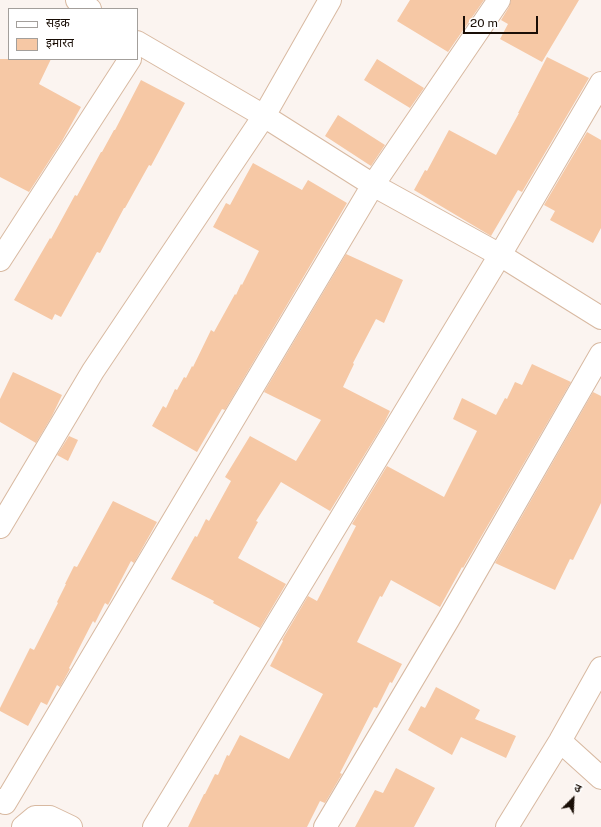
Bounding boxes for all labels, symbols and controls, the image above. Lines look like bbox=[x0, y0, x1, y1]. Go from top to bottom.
legend bbox=[8, 8, 138, 60]
scale bar bbox=[465, 8, 540, 34]
text: सड़क bbox=[46, 16, 70, 30]
text: 20 m bbox=[470, 16, 498, 30]
text: इमारत bbox=[46, 36, 74, 50]
north arrow bbox=[553, 779, 593, 819]
text: उ bbox=[572, 781, 583, 795]

